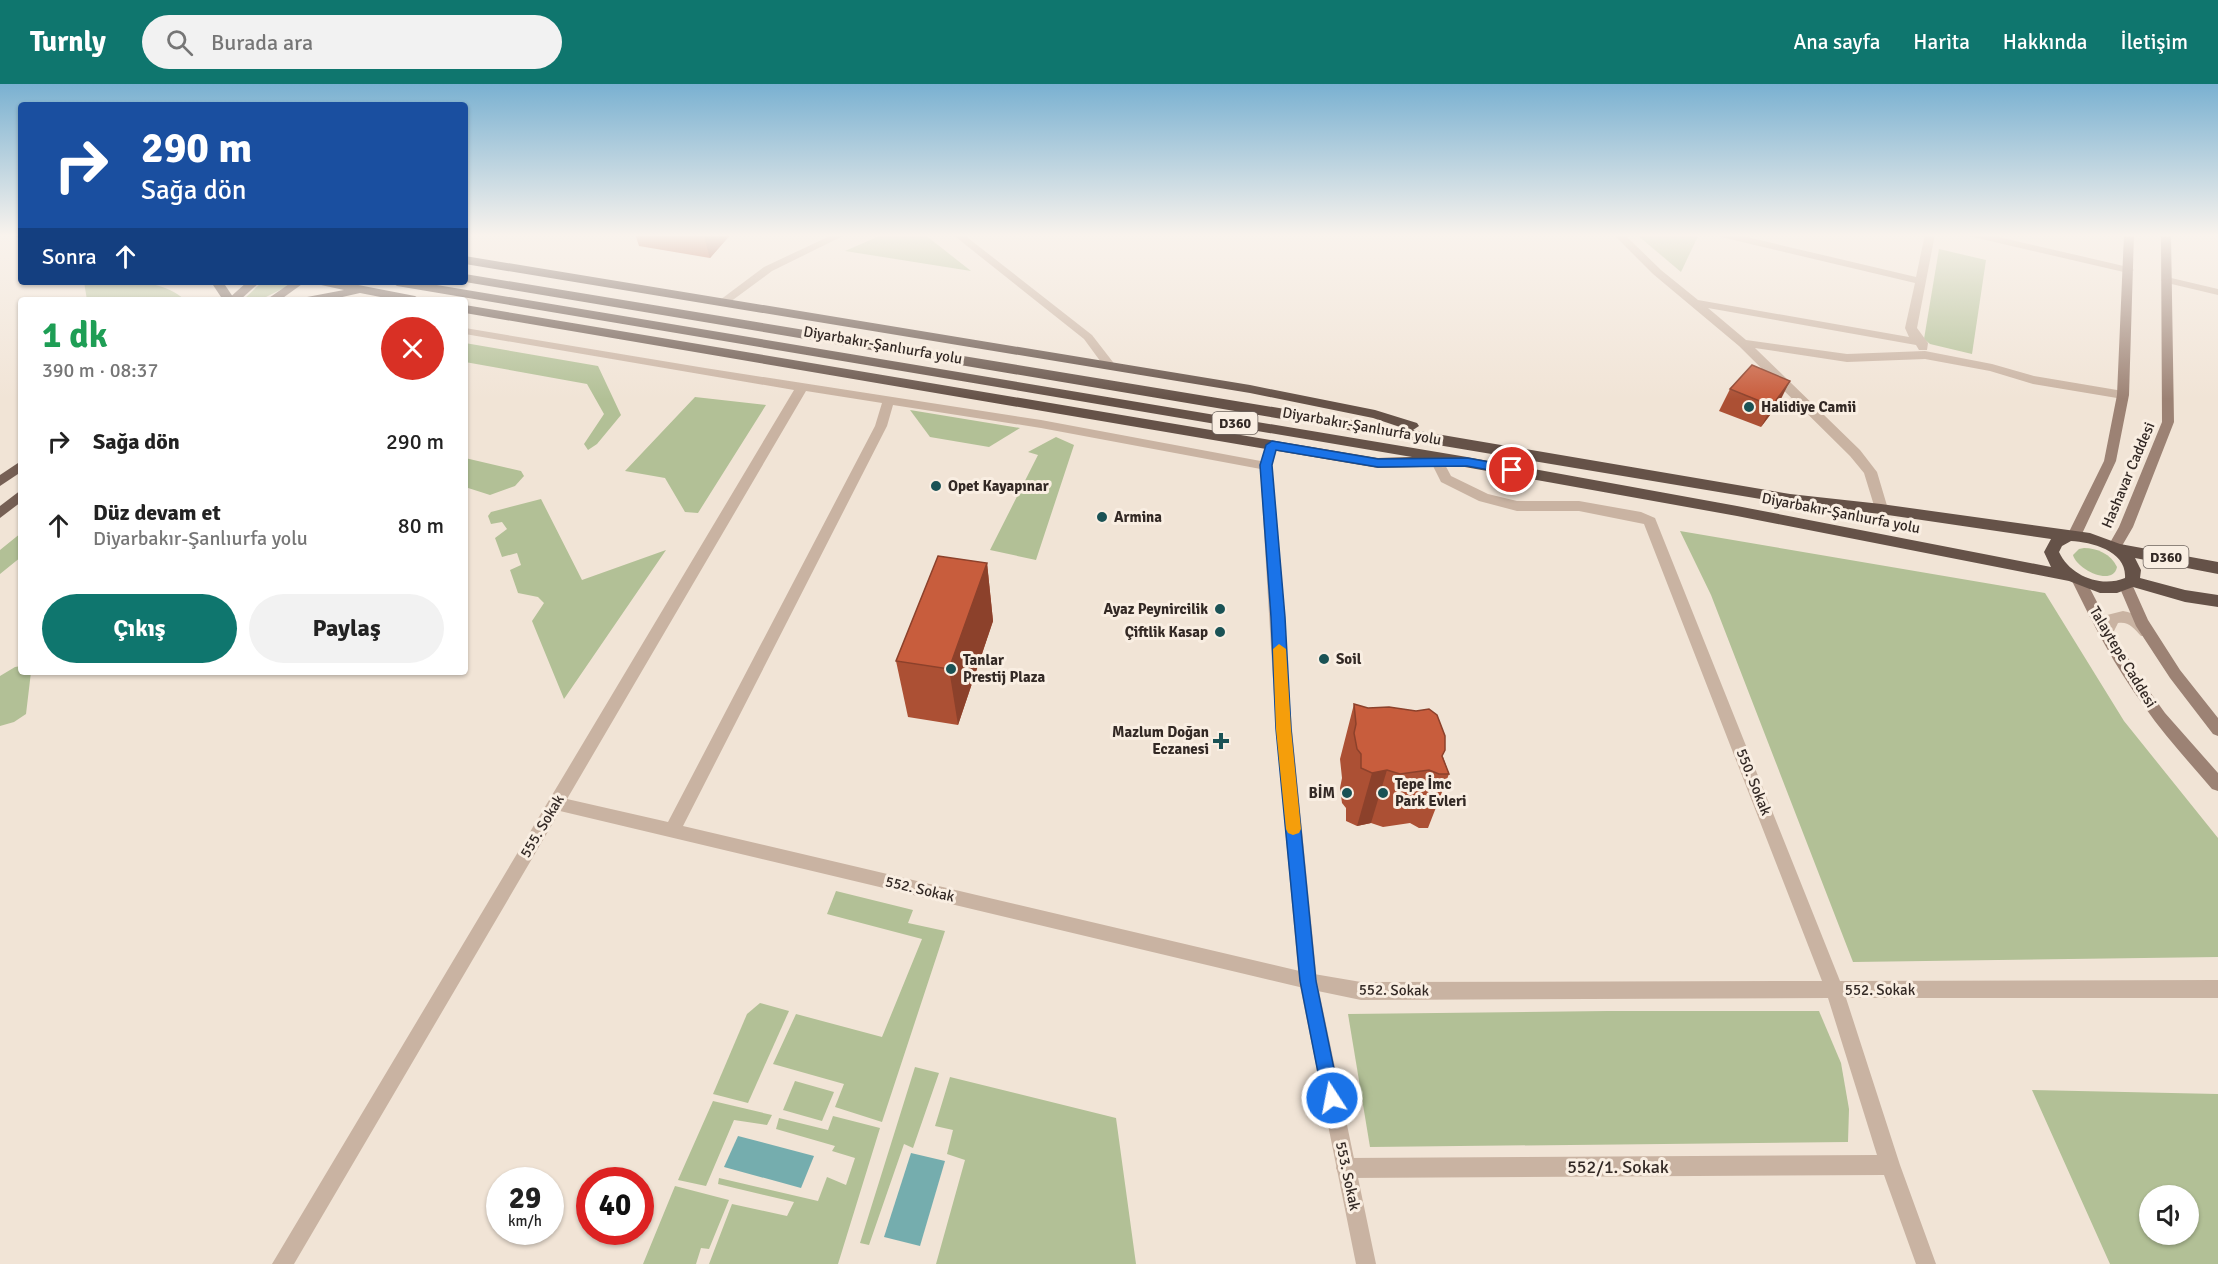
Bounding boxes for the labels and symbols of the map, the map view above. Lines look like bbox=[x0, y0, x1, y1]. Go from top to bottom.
street label: Diyarbakır-Şanlıurfa yolu bbox=[802, 322, 964, 368]
place label: Halidiye Camii bbox=[1761, 398, 1856, 416]
marker: Halidiye Camii bbox=[1742, 400, 1756, 414]
street label: Diyarbakır-Şanlıurfa yolu bbox=[1281, 403, 1443, 449]
road number: D360 bbox=[1212, 412, 1258, 434]
street label: Hashavar Caddesi bbox=[2098, 419, 2158, 531]
pin bbox=[1486, 444, 1537, 495]
place label: Opet Kayapınar bbox=[948, 477, 1049, 495]
marker: Opet Kayapınar bbox=[929, 479, 943, 493]
street label: Diyarbakır-Şanlıurfa yolu bbox=[1760, 489, 1922, 537]
place label: Armina bbox=[1114, 508, 1162, 526]
marker: Armina bbox=[1095, 510, 1109, 524]
road number: D360 bbox=[2144, 546, 2188, 568]
place label: Ayaz Peynircilik bbox=[1103, 600, 1208, 618]
marker: Ayaz Peynircilik bbox=[1213, 602, 1227, 616]
street label: Talaytepe Caddesi bbox=[2086, 603, 2160, 711]
place label: Çiftlik Kasap bbox=[1125, 623, 1208, 641]
marker: Çiftlik Kasap bbox=[1213, 625, 1227, 639]
place label: Soil bbox=[1336, 650, 1362, 668]
place label: Tanlar Prestij Plaza bbox=[963, 651, 1045, 686]
marker: Soil bbox=[1317, 652, 1331, 666]
marker: Tanlar Prestij Plaza bbox=[944, 662, 958, 676]
place label: Mazlum Doğan Eczanesi bbox=[1112, 723, 1209, 758]
marker: Mazlum Doğan Eczanesi bbox=[1214, 734, 1228, 748]
street label: 550. Sokak bbox=[1732, 746, 1776, 818]
place label: Tepe İmc Park Evleri bbox=[1395, 775, 1467, 810]
place label: BİM bbox=[1309, 784, 1335, 802]
marker: BİM bbox=[1340, 786, 1354, 800]
marker: Tepe İmc Park Evleri bbox=[1376, 786, 1390, 800]
street label: 555. Sokak bbox=[516, 791, 568, 861]
street label: 552. Sokak bbox=[884, 872, 957, 906]
street label: 552. Sokak bbox=[1359, 980, 1430, 1000]
street label: 552. Sokak bbox=[1845, 981, 1916, 999]
position arrow bbox=[1300, 1066, 1364, 1130]
street label: 553. Sokak bbox=[1332, 1140, 1364, 1213]
street label: 552/1. Sokak bbox=[1567, 1156, 1669, 1178]
speed limit sign: 40 bbox=[576, 1167, 654, 1245]

